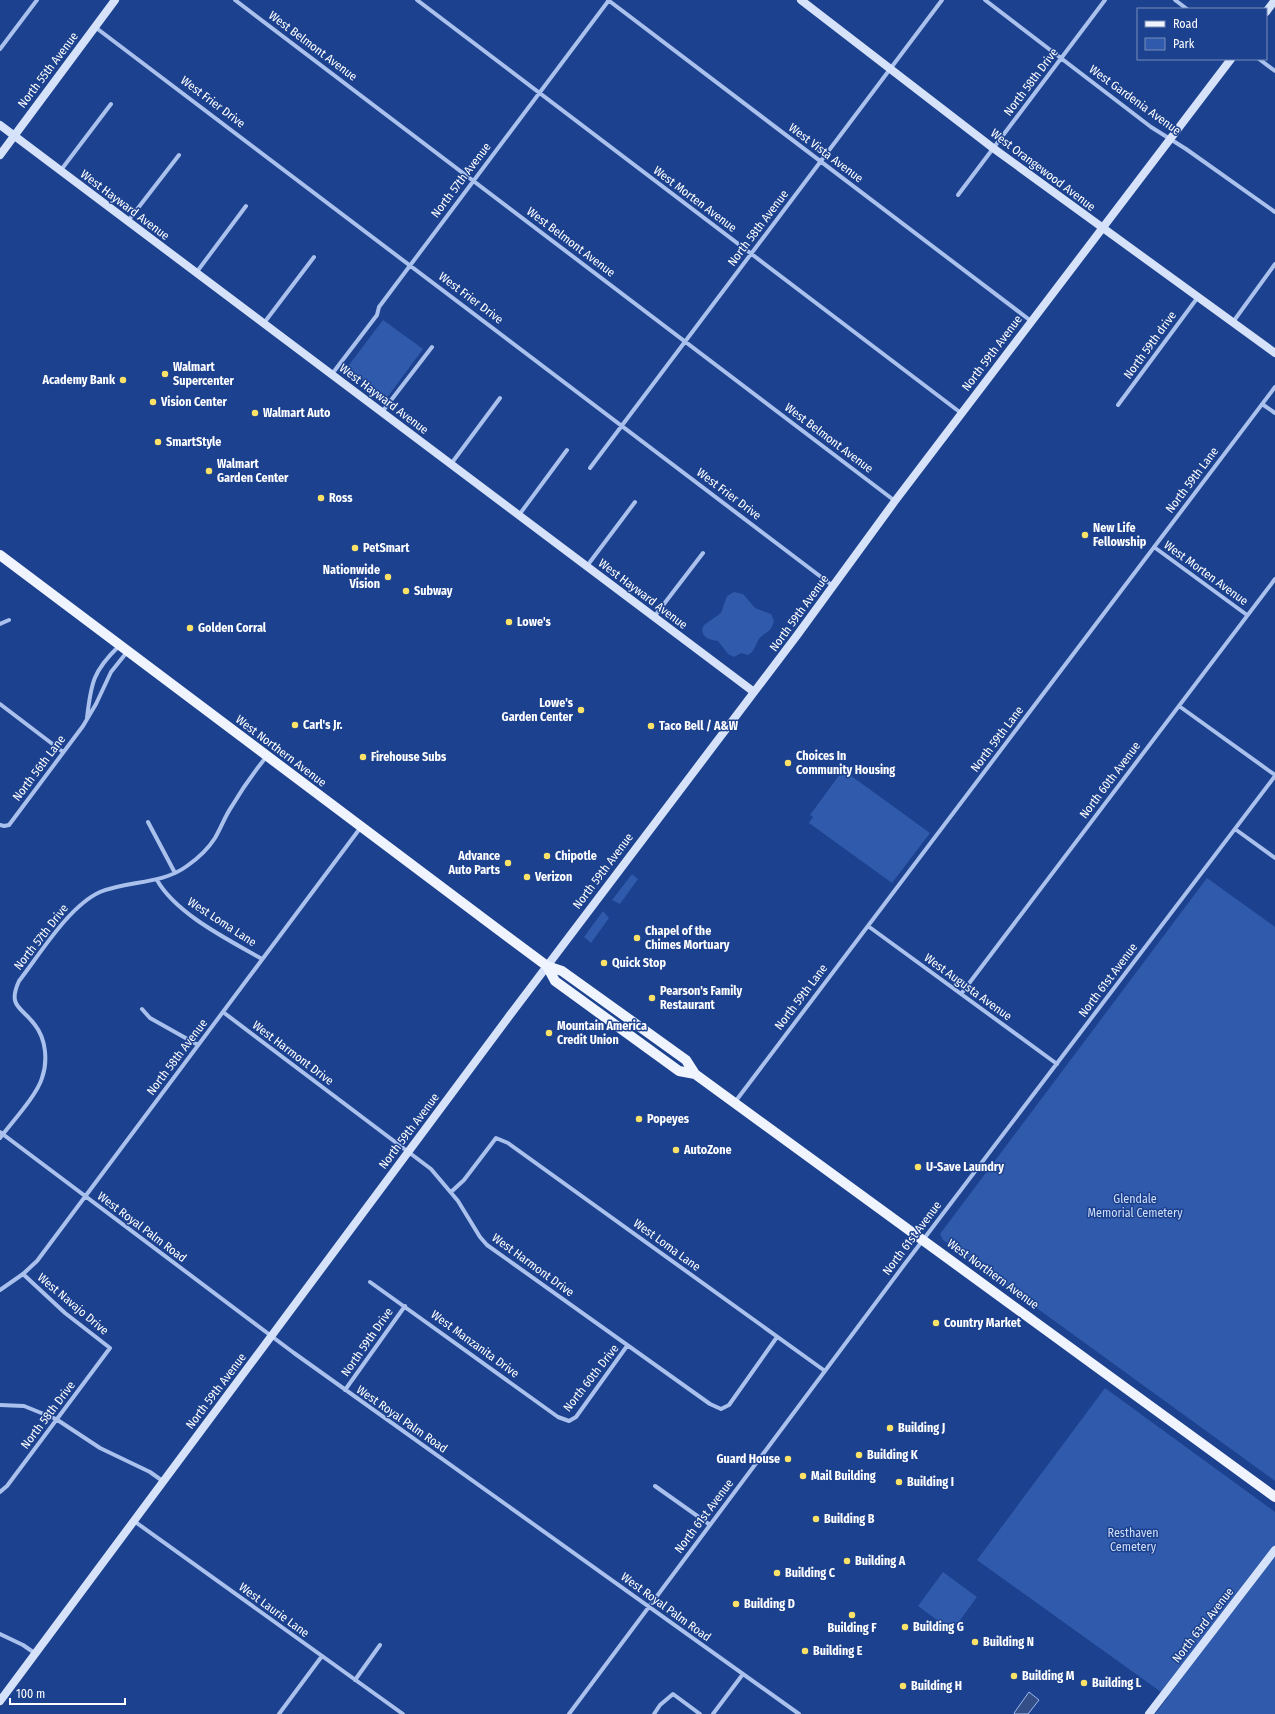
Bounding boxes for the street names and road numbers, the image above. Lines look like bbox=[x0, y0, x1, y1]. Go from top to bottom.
street label: West Belmont Avenue bbox=[266, 8, 360, 84]
street label: North 55th Avenue bbox=[15, 29, 81, 110]
street label: North 58th Drive bbox=[1001, 45, 1061, 118]
street label: West Gardenia Avenue bbox=[1086, 62, 1184, 138]
street label: West Frier Drive bbox=[178, 73, 248, 131]
street label: West Vista Avenue bbox=[786, 120, 866, 186]
street label: West Orangewood Avenue bbox=[988, 126, 1098, 214]
street label: North 57th Avenue bbox=[428, 140, 494, 220]
street label: West Morten Avenue bbox=[651, 163, 739, 235]
street label: West Hayward Avenue bbox=[78, 167, 172, 243]
street label: North 58th Avenue bbox=[725, 187, 791, 269]
street label: West Belmont Avenue bbox=[524, 204, 618, 280]
street label: West Frier Drive bbox=[436, 269, 506, 327]
street label: North 59th drive bbox=[1121, 308, 1179, 381]
street label: North 59th Avenue bbox=[959, 312, 1025, 394]
street label: West Hayward Avenue bbox=[337, 361, 431, 437]
street label: West Belmont Avenue bbox=[782, 400, 876, 476]
street label: North 59th Lane bbox=[1163, 444, 1221, 516]
street label: West Frier Drive bbox=[694, 465, 764, 523]
street label: West Morten Avenue bbox=[1161, 538, 1251, 608]
street label: West Hayward Avenue bbox=[596, 556, 690, 632]
street label: North 59th Avenue bbox=[767, 572, 831, 654]
street label: North 59th Lane bbox=[968, 703, 1026, 775]
street label: West Northern Avenue bbox=[233, 712, 329, 790]
street label: North 56th Lane bbox=[10, 732, 68, 804]
street label: North 60th Avenue bbox=[1077, 739, 1143, 821]
street label: North 59th Avenue bbox=[570, 830, 636, 912]
street label: West Loma Lane bbox=[185, 895, 259, 950]
street label: North 57th Drive bbox=[11, 901, 71, 973]
street label: North 61st Avenue bbox=[1076, 940, 1140, 1020]
street label: West Augusta Avenue bbox=[922, 951, 1015, 1023]
street label: North 59th Lane bbox=[772, 961, 830, 1033]
street label: North 58th Avenue bbox=[144, 1016, 210, 1098]
street label: West Harmont Drive bbox=[250, 1018, 336, 1088]
street label: North 59th Avenue bbox=[376, 1090, 442, 1172]
street label: West Royal Palm Road bbox=[95, 1189, 189, 1265]
street label: North 61st Avenue bbox=[880, 1198, 944, 1278]
street label: West Loma Lane bbox=[631, 1216, 703, 1274]
street label: West Harmont Drive bbox=[489, 1231, 577, 1300]
street label: West Northern Avenue bbox=[944, 1236, 1042, 1312]
street label: West Navajo Drive bbox=[35, 1270, 111, 1338]
street label: North 59th Drive bbox=[338, 1305, 396, 1379]
street label: West Manzanita Drive bbox=[428, 1307, 522, 1381]
street label: North 60th Drive bbox=[560, 1342, 622, 1414]
street label: North 59th Avenue bbox=[183, 1350, 249, 1432]
street label: North 58th Drive bbox=[18, 1378, 78, 1451]
street label: West Royal Palm Road bbox=[354, 1382, 450, 1456]
street label: North 61st Avenue bbox=[672, 1476, 736, 1556]
street label: West Royal Palm Road bbox=[618, 1570, 714, 1644]
street label: West Laurie Lane bbox=[236, 1580, 312, 1640]
street label: North 63rd Avenue bbox=[1169, 1585, 1237, 1665]

